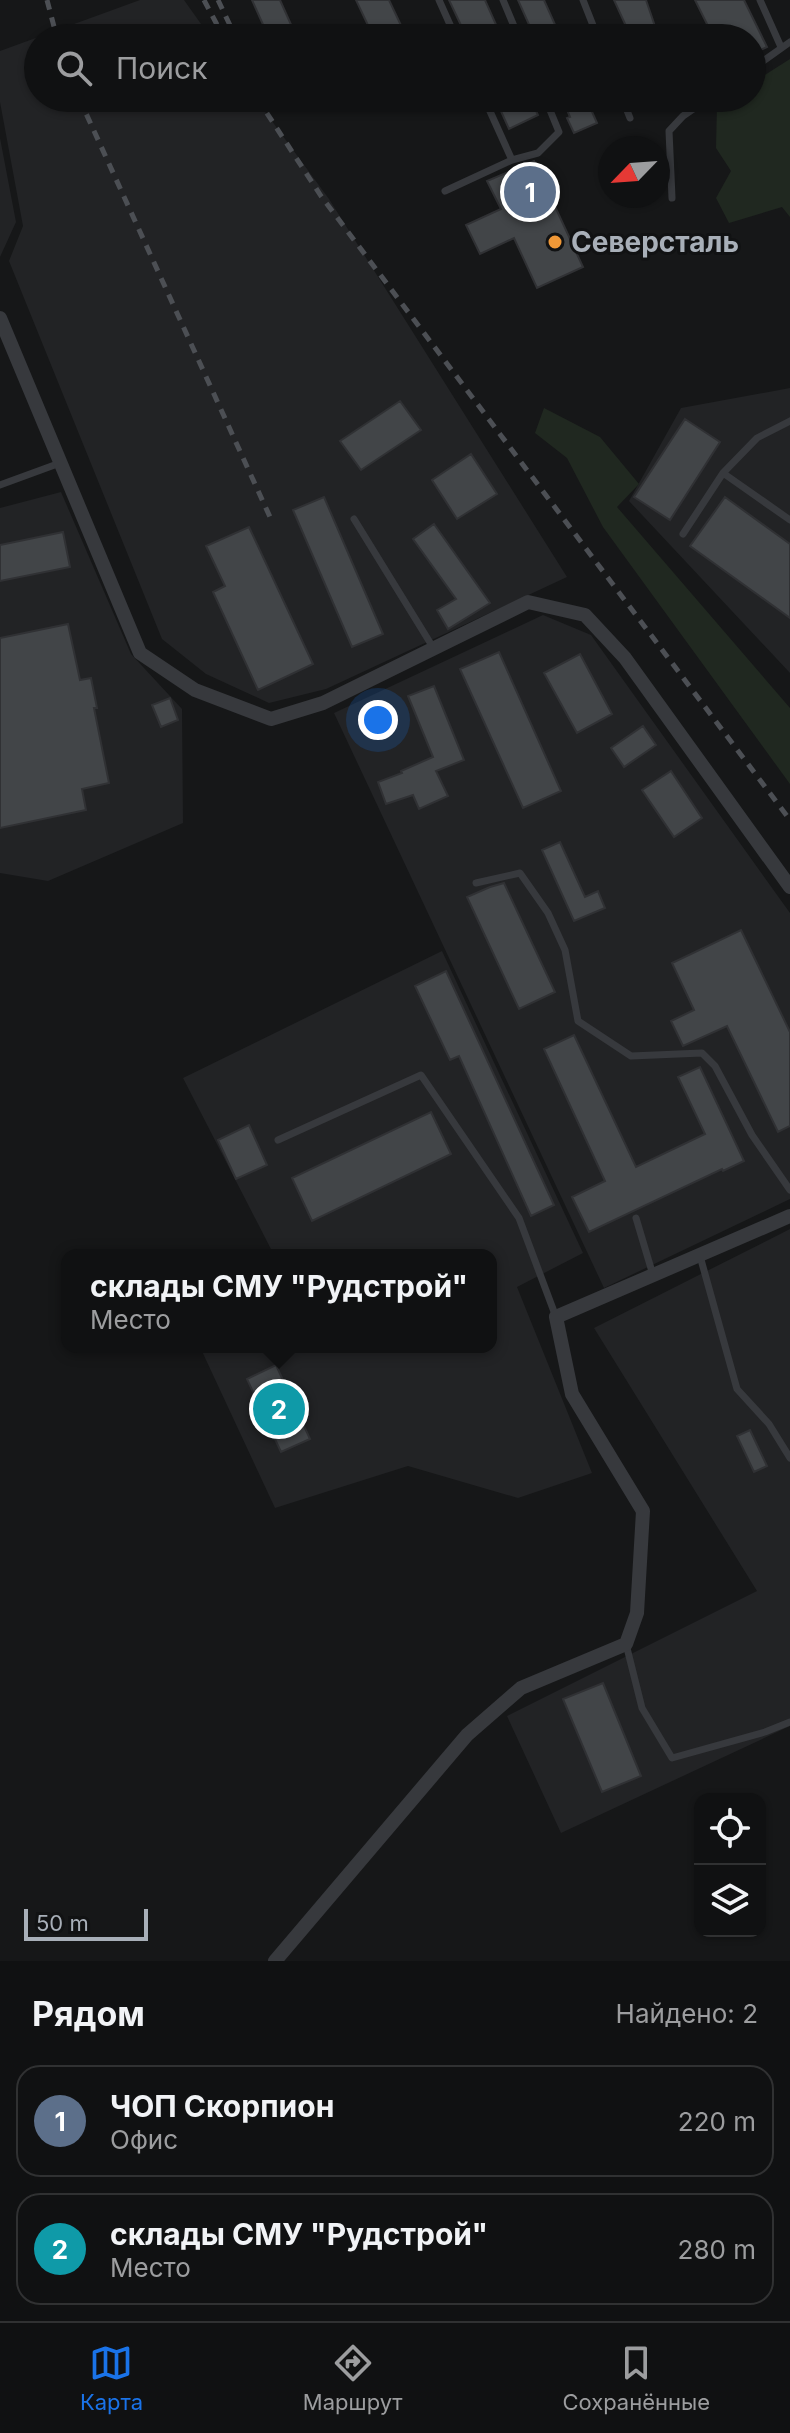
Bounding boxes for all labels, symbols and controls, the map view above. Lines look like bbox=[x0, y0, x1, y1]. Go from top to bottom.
search box bbox=[24, 24, 766, 112]
icon: search bbox=[52, 46, 96, 90]
text: Поиск bbox=[116, 50, 207, 86]
north arrow bbox=[598, 136, 670, 208]
pin: 1 bbox=[504, 162, 556, 222]
place label: Северсталь bbox=[571, 225, 739, 259]
marker: Северсталь bbox=[546, 233, 564, 251]
your location bbox=[358, 700, 398, 740]
popup bbox=[61, 1249, 497, 1353]
text: склады СМУ "Рудстрой" bbox=[90, 1268, 468, 1304]
text: Место bbox=[90, 1304, 171, 1335]
pin: 2 bbox=[253, 1379, 305, 1439]
map controls bbox=[694, 1793, 766, 1937]
button: locate bbox=[694, 1793, 766, 1865]
button: layers bbox=[694, 1865, 766, 1937]
scale bar bbox=[24, 1905, 148, 1941]
text: 50 m bbox=[36, 1910, 89, 1936]
text: Рядом bbox=[32, 1993, 145, 2034]
text: Найдено: 2 bbox=[616, 1998, 758, 2029]
text: ЧОП Скорпион bbox=[110, 2088, 334, 2124]
text: 1 bbox=[54, 2106, 66, 2137]
text: 220 m bbox=[678, 2106, 756, 2137]
text: Офис bbox=[110, 2124, 178, 2155]
text: склады СМУ "Рудстрой" bbox=[110, 2216, 488, 2252]
text: 2 bbox=[52, 2234, 68, 2265]
text: 280 m bbox=[678, 2234, 756, 2265]
text: Место bbox=[110, 2252, 191, 2283]
tab: Карта bbox=[80, 2341, 143, 2415]
tab: Маршрут bbox=[303, 2341, 403, 2415]
tab: Сохранённые bbox=[562, 2341, 710, 2415]

